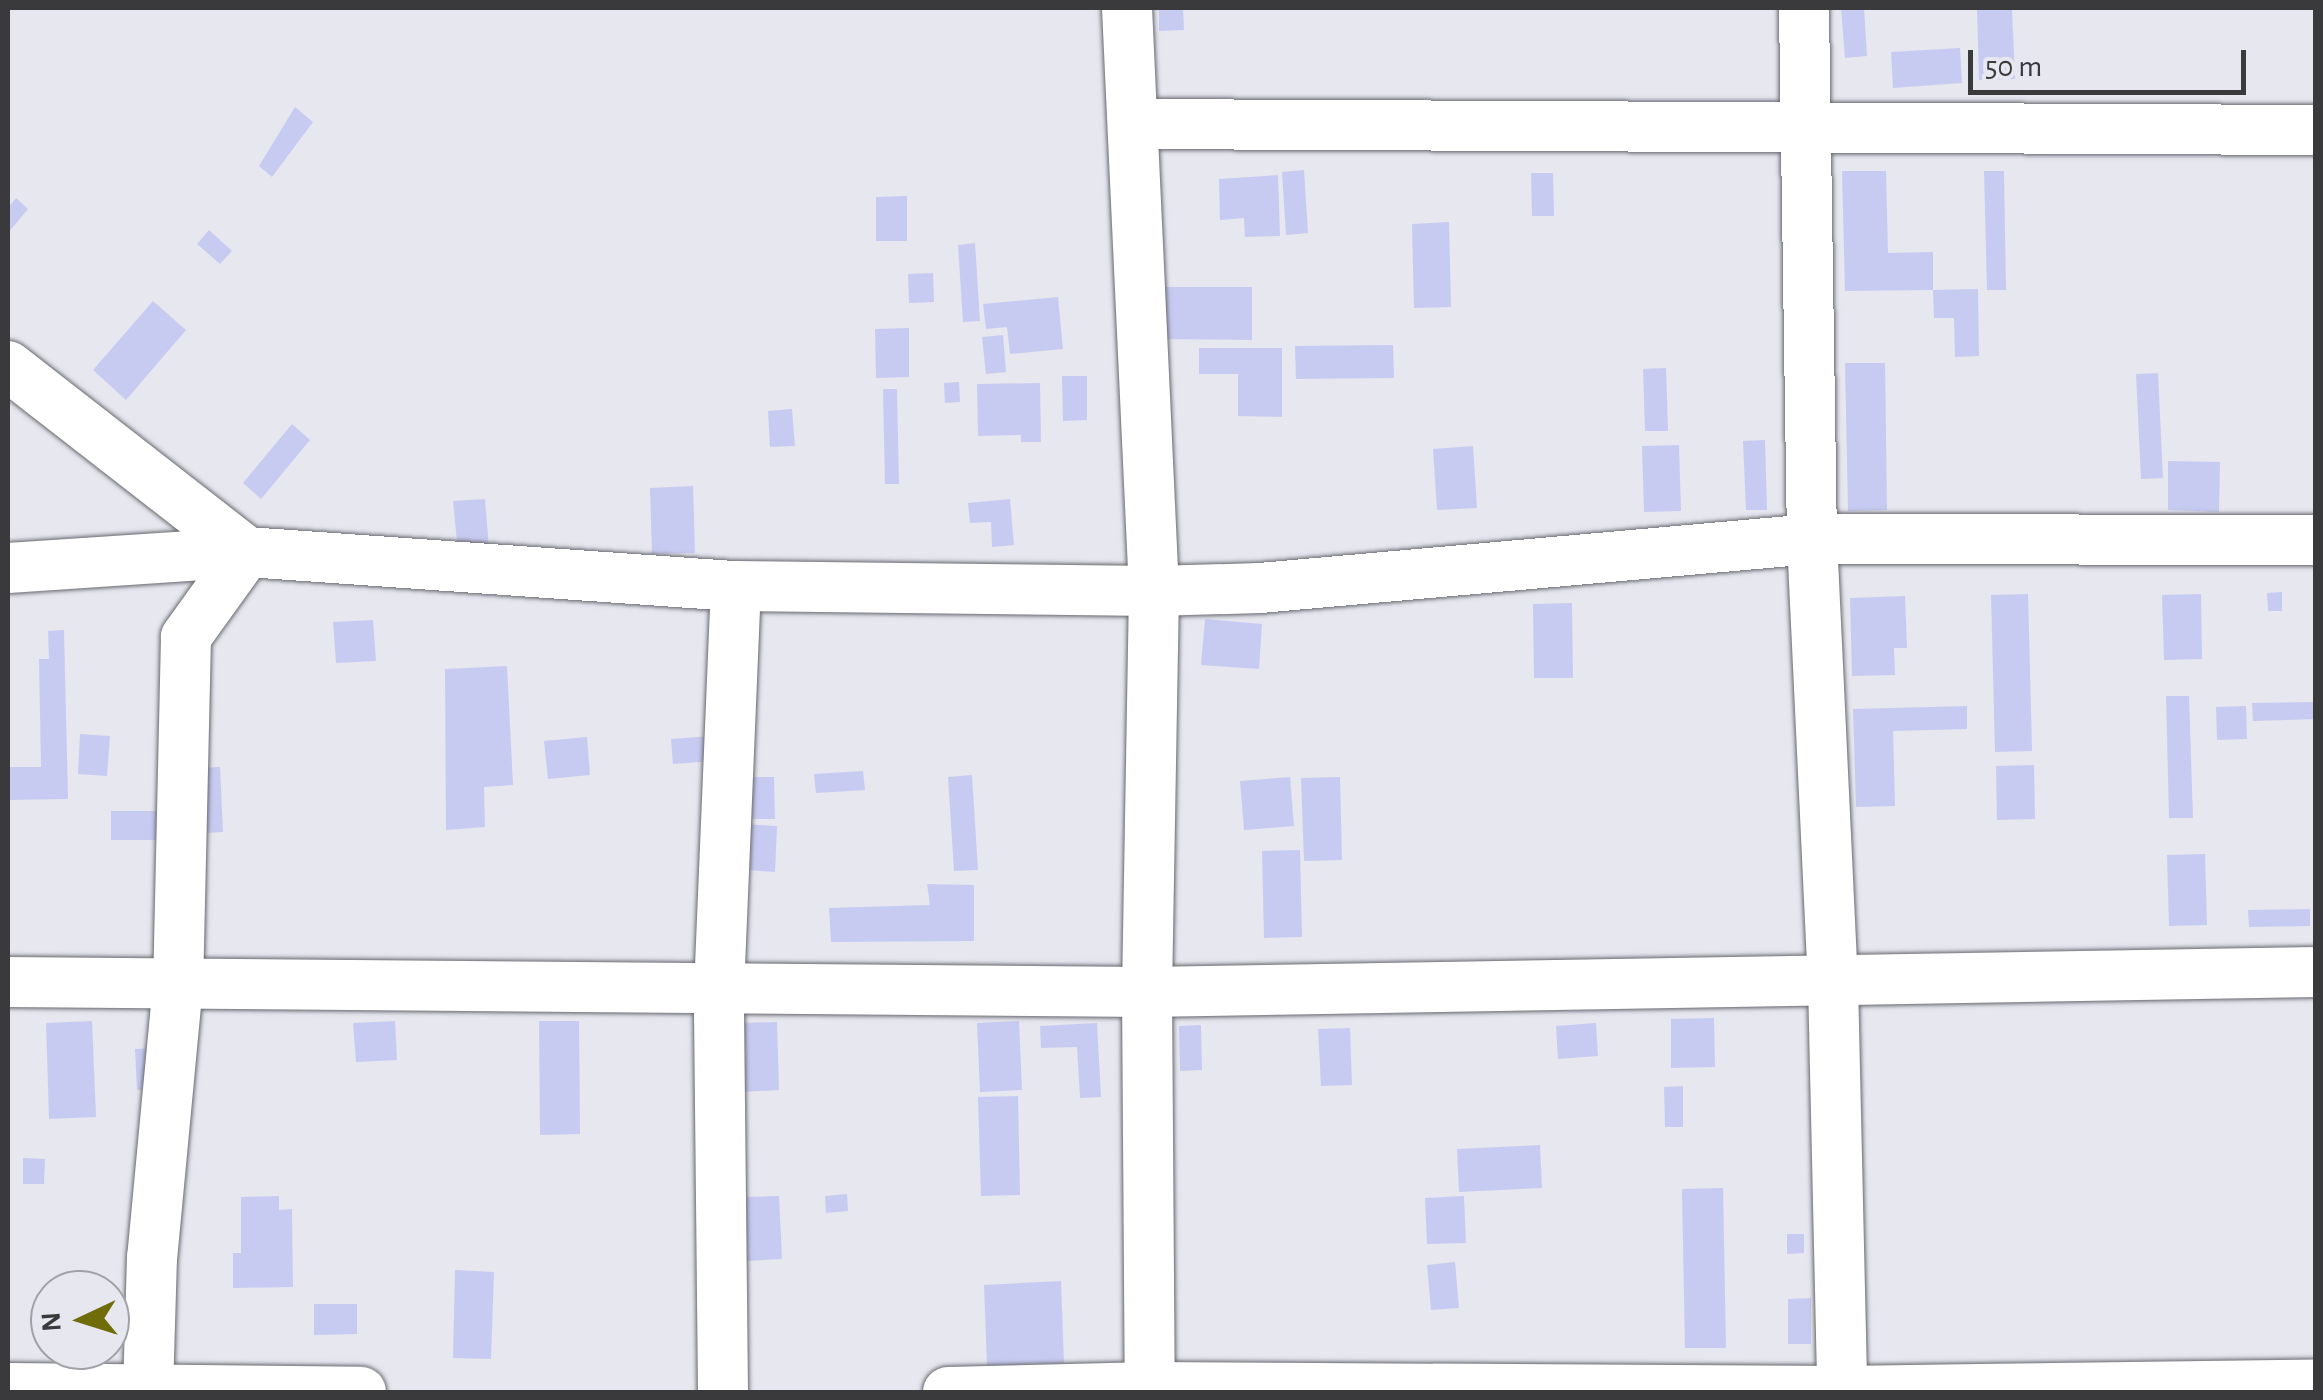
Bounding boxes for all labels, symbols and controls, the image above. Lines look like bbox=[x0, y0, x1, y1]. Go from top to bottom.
scale bar bbox=[1973, 30, 2250, 92]
text: 50 m bbox=[1985, 52, 2042, 82]
north arrow bbox=[30, 1270, 130, 1370]
text: N bbox=[37, 1311, 67, 1333]

